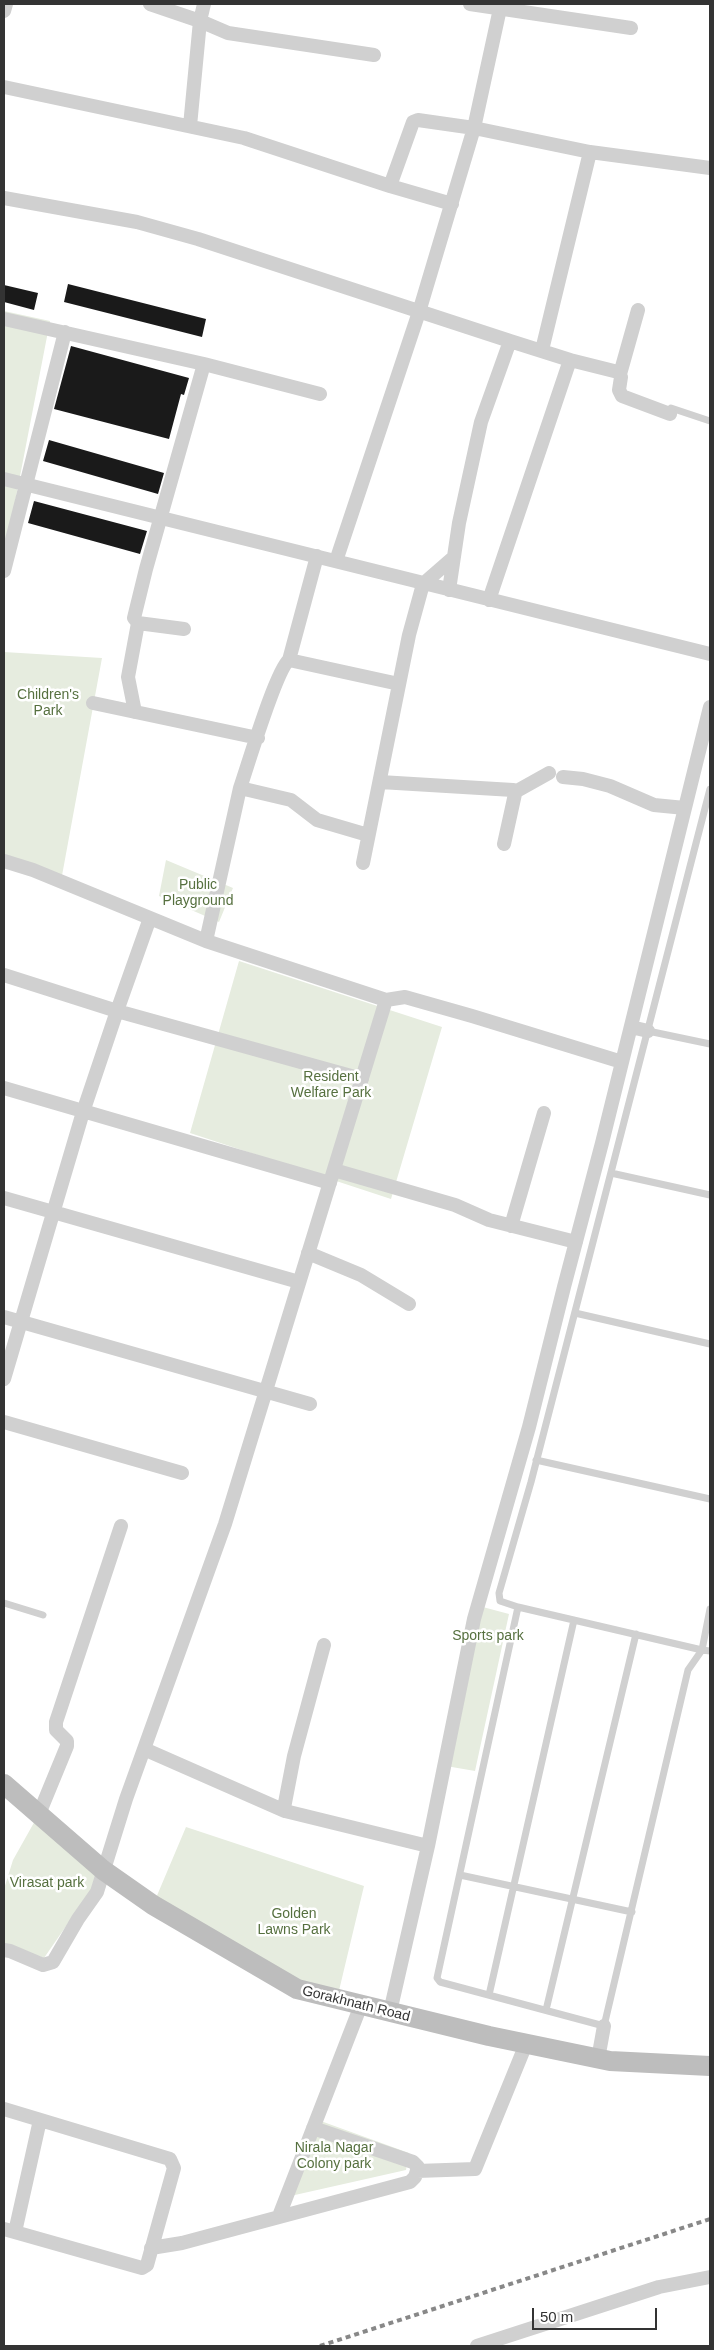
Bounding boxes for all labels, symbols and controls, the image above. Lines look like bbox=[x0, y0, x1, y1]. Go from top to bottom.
park label: Children's Park bbox=[17, 687, 79, 720]
park label: Public Playground bbox=[163, 877, 233, 910]
park label: Resident Welfare Park bbox=[291, 1069, 371, 1102]
park label: Sports park bbox=[452, 1628, 524, 1644]
park label: Virasat park bbox=[10, 1875, 84, 1891]
park label: Golden Lawns Park bbox=[257, 1906, 331, 1938]
street label: Gorakhnath Road bbox=[300, 1982, 412, 2026]
park label: Nirala Nagar Colony park bbox=[295, 2140, 373, 2172]
scale bar bbox=[534, 2298, 659, 2330]
text: 50 m bbox=[540, 2308, 573, 2325]

